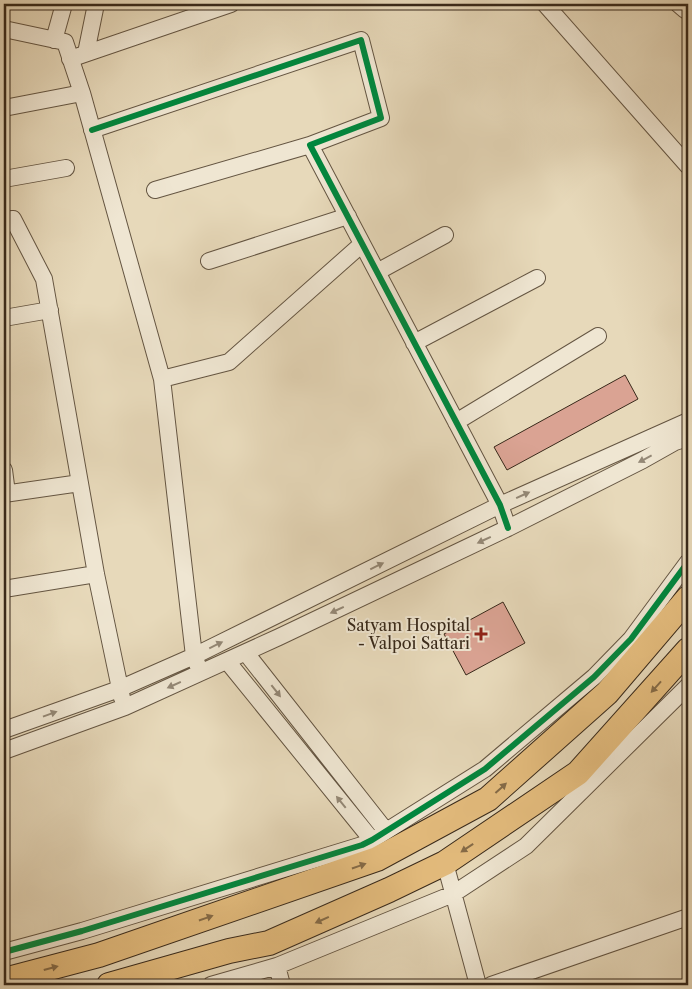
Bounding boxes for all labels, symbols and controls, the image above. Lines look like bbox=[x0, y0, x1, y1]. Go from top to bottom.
one-way arrow bbox=[637, 455, 652, 463]
one-way arrow bbox=[516, 490, 530, 498]
one-way arrow bbox=[477, 536, 491, 544]
one-way arrow bbox=[370, 561, 384, 569]
one-way arrow bbox=[330, 606, 344, 614]
place label: Satyam Hospital - Valpoi Sattari bbox=[347, 615, 470, 653]
marker: Satyam Hospital - Valpoi Sattari bbox=[474, 627, 488, 641]
one-way arrow bbox=[209, 641, 223, 649]
one-way arrow bbox=[650, 680, 662, 692]
one-way arrow bbox=[167, 682, 181, 690]
one-way arrow bbox=[271, 684, 282, 697]
one-way arrow bbox=[42, 710, 57, 717]
one-way arrow bbox=[495, 782, 507, 794]
one-way arrow bbox=[336, 796, 347, 809]
one-way arrow bbox=[461, 843, 474, 853]
one-way arrow bbox=[352, 861, 367, 869]
one-way arrow bbox=[198, 914, 213, 922]
one-way arrow bbox=[315, 916, 329, 924]
one-way arrow bbox=[43, 964, 58, 972]

